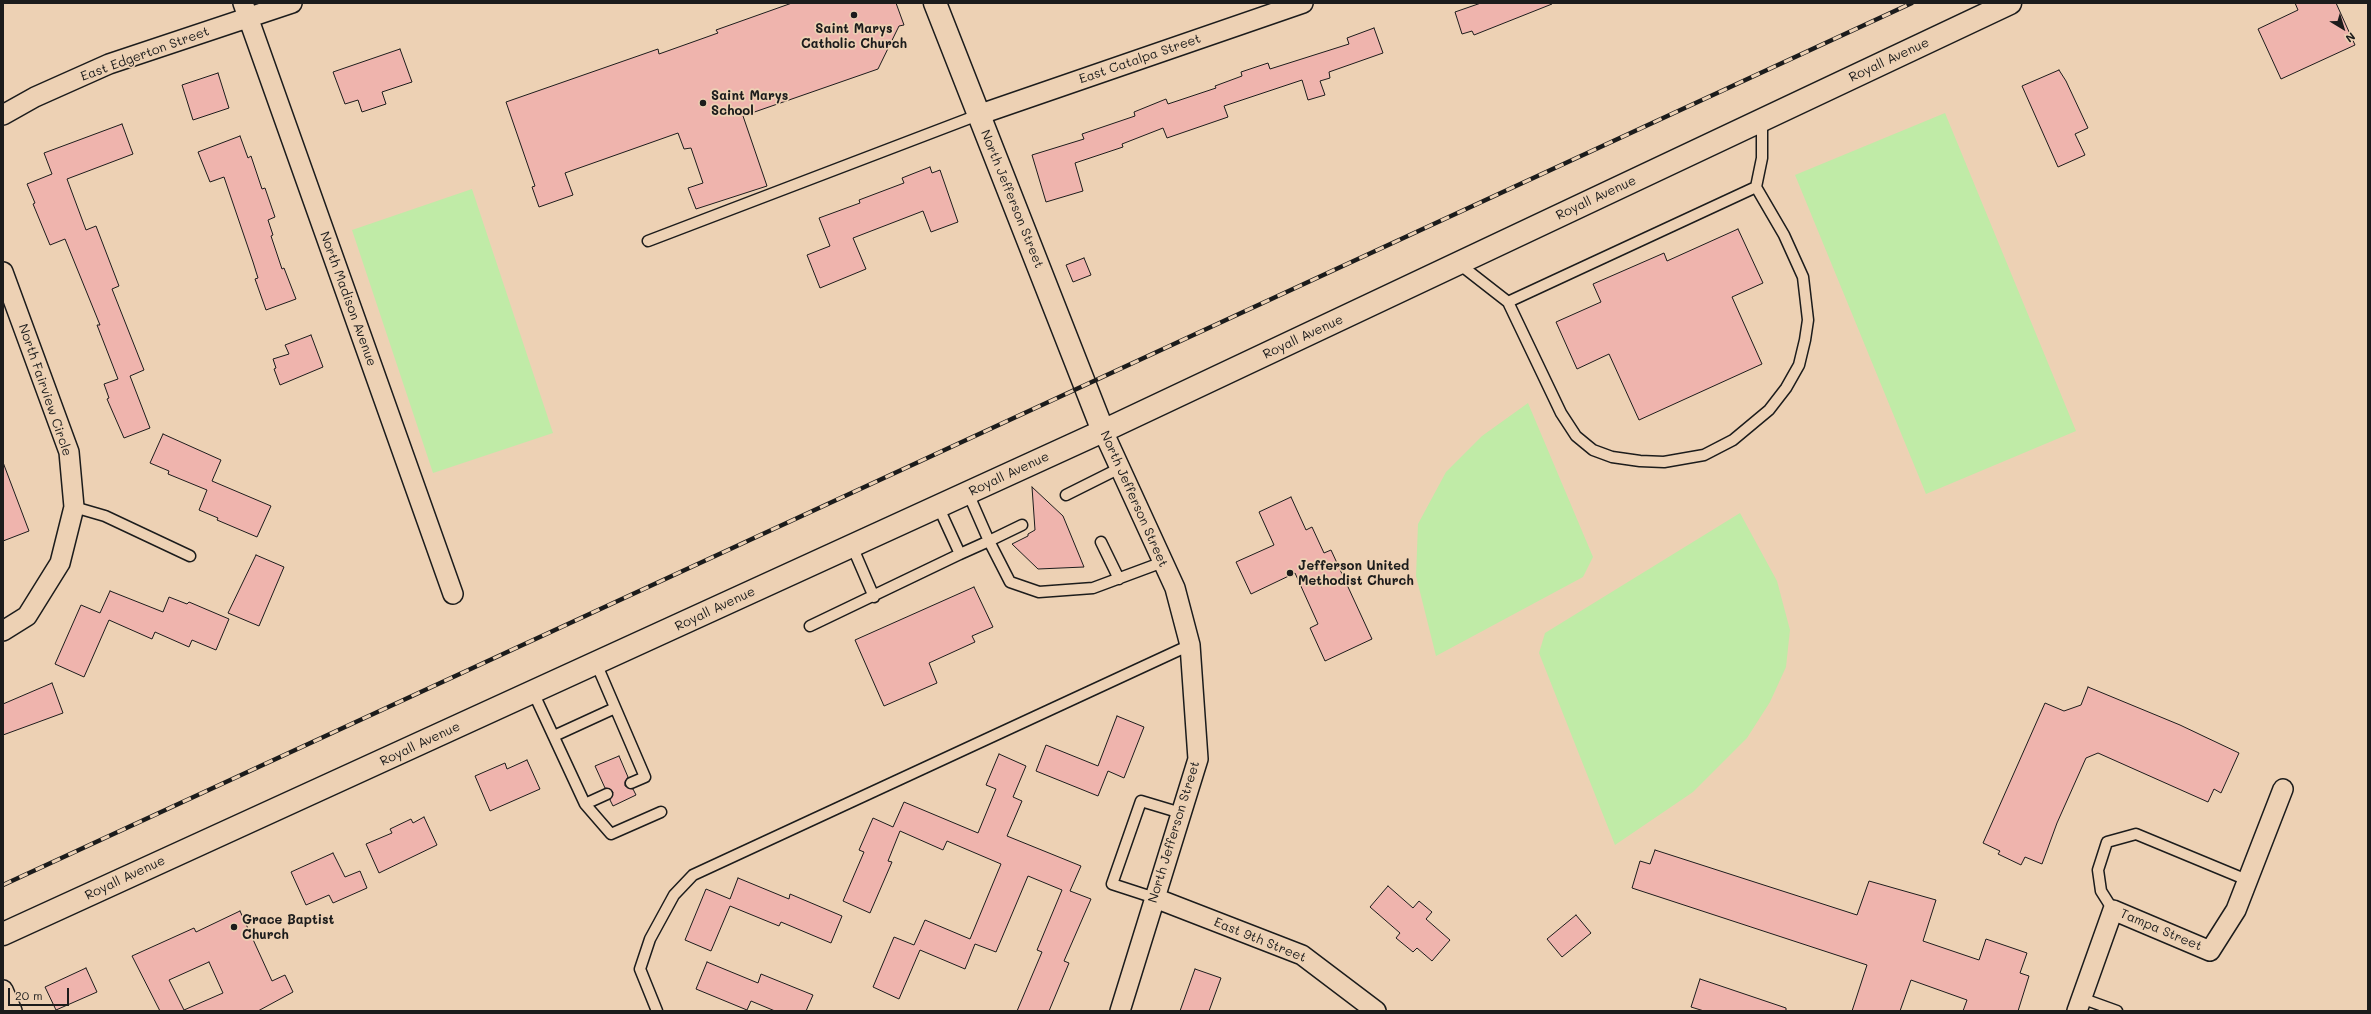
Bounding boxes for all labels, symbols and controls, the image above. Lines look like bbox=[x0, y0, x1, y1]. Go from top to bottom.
north arrow bbox=[2323, 8, 2363, 48]
marker: Saint Marys Catholic Church bbox=[849, 10, 859, 20]
place label: Saint Marys Catholic Church bbox=[801, 21, 907, 52]
street label: East Edgerton Street bbox=[79, 23, 211, 85]
text: N bbox=[2343, 29, 2359, 46]
street label: East Catalpa Street bbox=[1077, 31, 1203, 87]
street label: Royall Avenue bbox=[1846, 35, 1932, 85]
place label: Saint Marys School bbox=[711, 88, 788, 119]
marker: Saint Marys School bbox=[698, 98, 708, 108]
street label: North Jefferson Street bbox=[977, 128, 1047, 270]
street label: Royall Avenue bbox=[1553, 173, 1639, 223]
street label: North Madison Avenue bbox=[316, 230, 380, 368]
street label: Royall Avenue bbox=[1260, 312, 1346, 362]
street label: North Fairview Circle bbox=[15, 322, 75, 458]
street label: North Jefferson Street bbox=[1097, 428, 1171, 570]
street label: Royall Avenue bbox=[966, 449, 1052, 499]
place label: Jefferson United Methodist Church bbox=[1298, 558, 1414, 589]
marker: Jefferson United Methodist Church bbox=[1285, 568, 1295, 578]
street label: Royall Avenue bbox=[672, 584, 758, 634]
street label: Royall Avenue bbox=[377, 719, 463, 769]
street label: North Jefferson Street bbox=[1145, 759, 1203, 905]
street label: Royall Avenue bbox=[82, 853, 168, 903]
street label: Tampa Street bbox=[2118, 906, 2204, 954]
place label: Grace Baptist Church bbox=[242, 912, 334, 943]
street label: East 9th Street bbox=[1212, 914, 1308, 966]
marker: Grace Baptist Church bbox=[229, 922, 239, 932]
scale bar bbox=[10, 980, 71, 1006]
text: 20 m bbox=[15, 987, 43, 1003]

